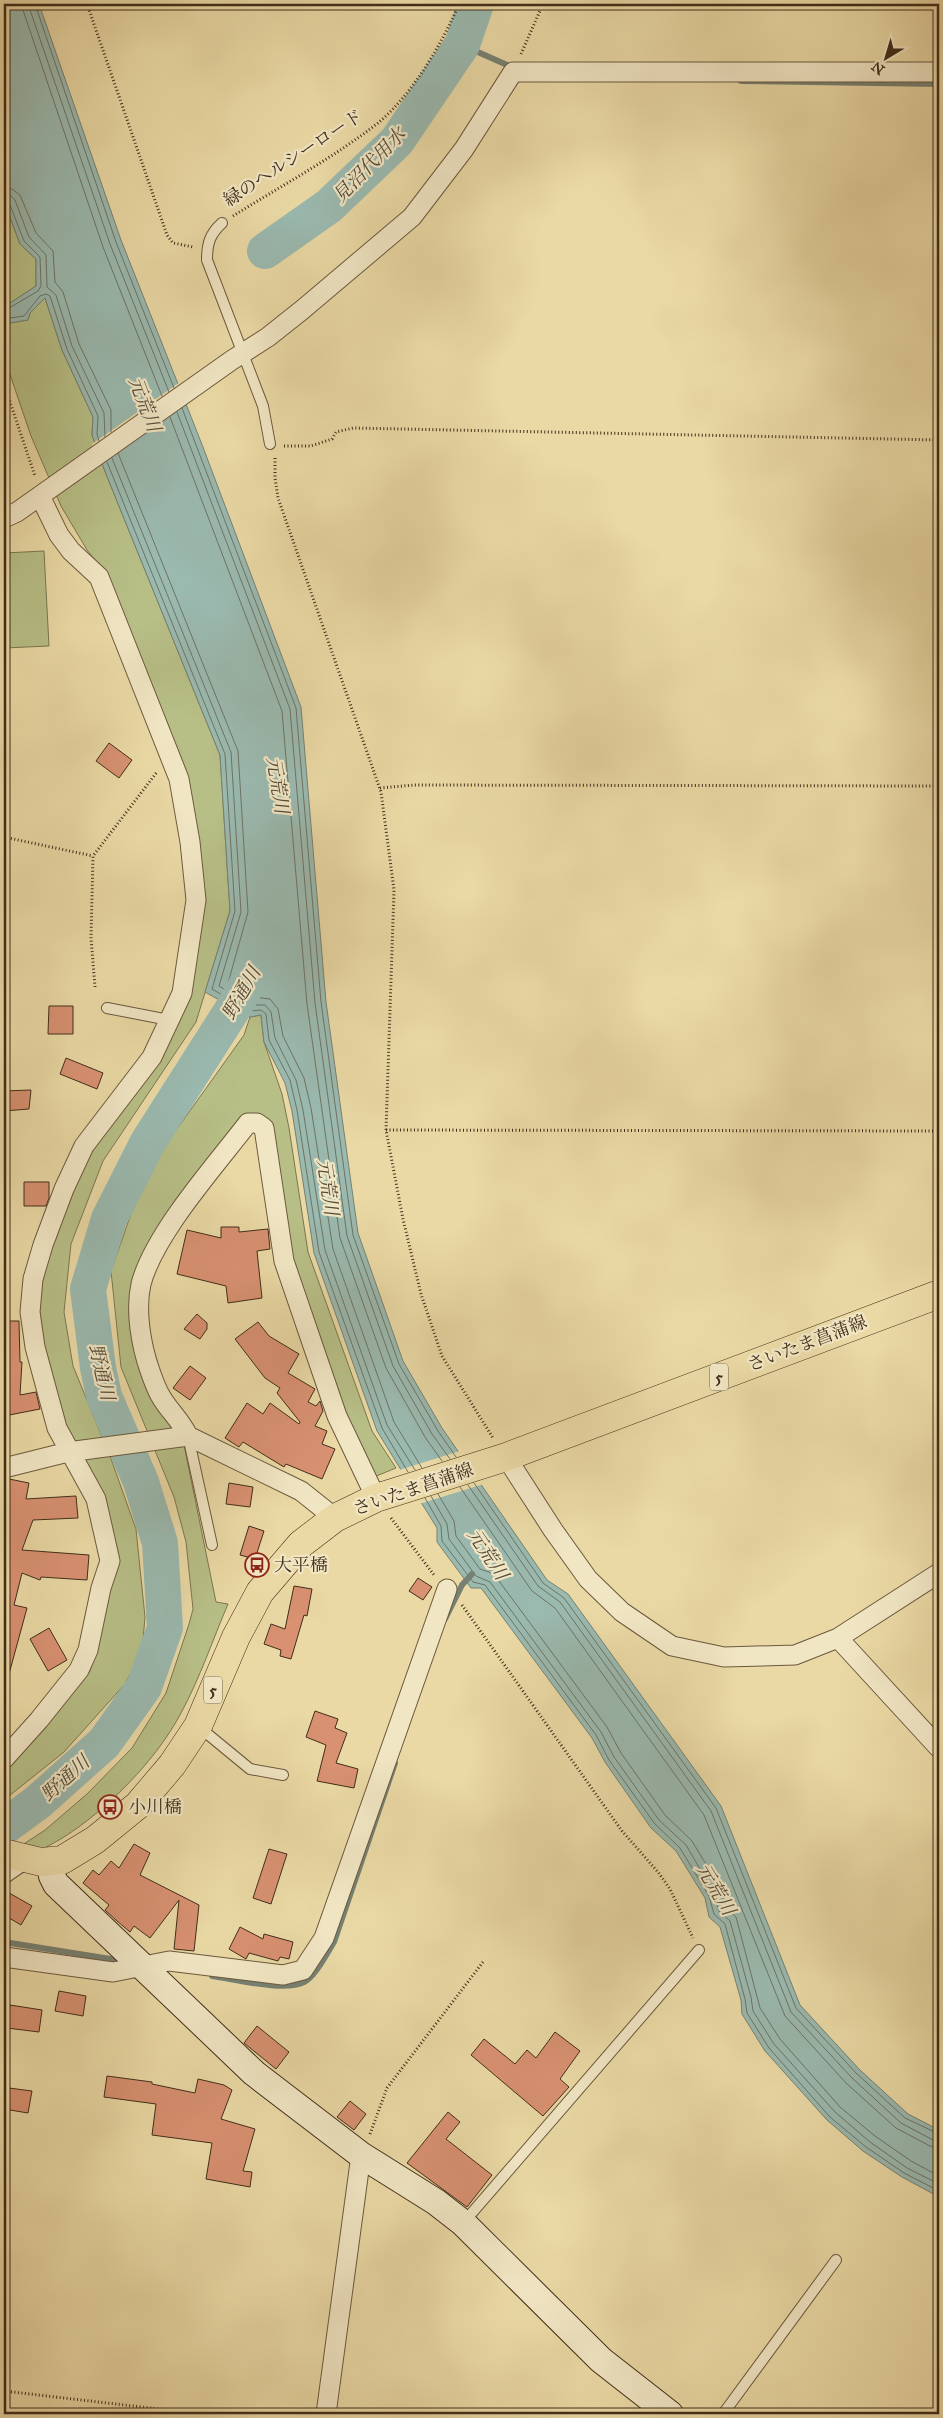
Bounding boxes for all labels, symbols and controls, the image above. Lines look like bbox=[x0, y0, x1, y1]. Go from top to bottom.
north arrow bbox=[860, 32, 910, 82]
text: N bbox=[868, 57, 888, 78]
street label: 緑のヘルシーロード bbox=[219, 105, 367, 211]
water label: 見沼代用水 bbox=[328, 121, 412, 207]
water label: 元荒川 bbox=[124, 373, 167, 437]
water label: 元荒川 bbox=[262, 755, 294, 817]
water label: 野通川 bbox=[217, 961, 266, 1023]
water label: 元荒川 bbox=[313, 1157, 344, 1219]
street label: さいたま菖蒲線 bbox=[744, 1310, 870, 1376]
water label: 野通川 bbox=[84, 1342, 120, 1404]
road number: 5 bbox=[710, 1364, 728, 1390]
street label: さいたま菖蒲線 bbox=[350, 1458, 476, 1520]
water label: 元荒川 bbox=[463, 1524, 514, 1586]
bus stop icon: 大平橋 bbox=[244, 1552, 270, 1578]
place label: 大平橋 bbox=[274, 1554, 328, 1576]
road number: 5 bbox=[204, 1676, 222, 1704]
water label: 野通川 bbox=[36, 1749, 95, 1806]
bus stop icon: 小川橋 bbox=[97, 1794, 123, 1820]
place label: 小川橋 bbox=[128, 1796, 182, 1818]
water label: 元荒川 bbox=[691, 1859, 742, 1921]

